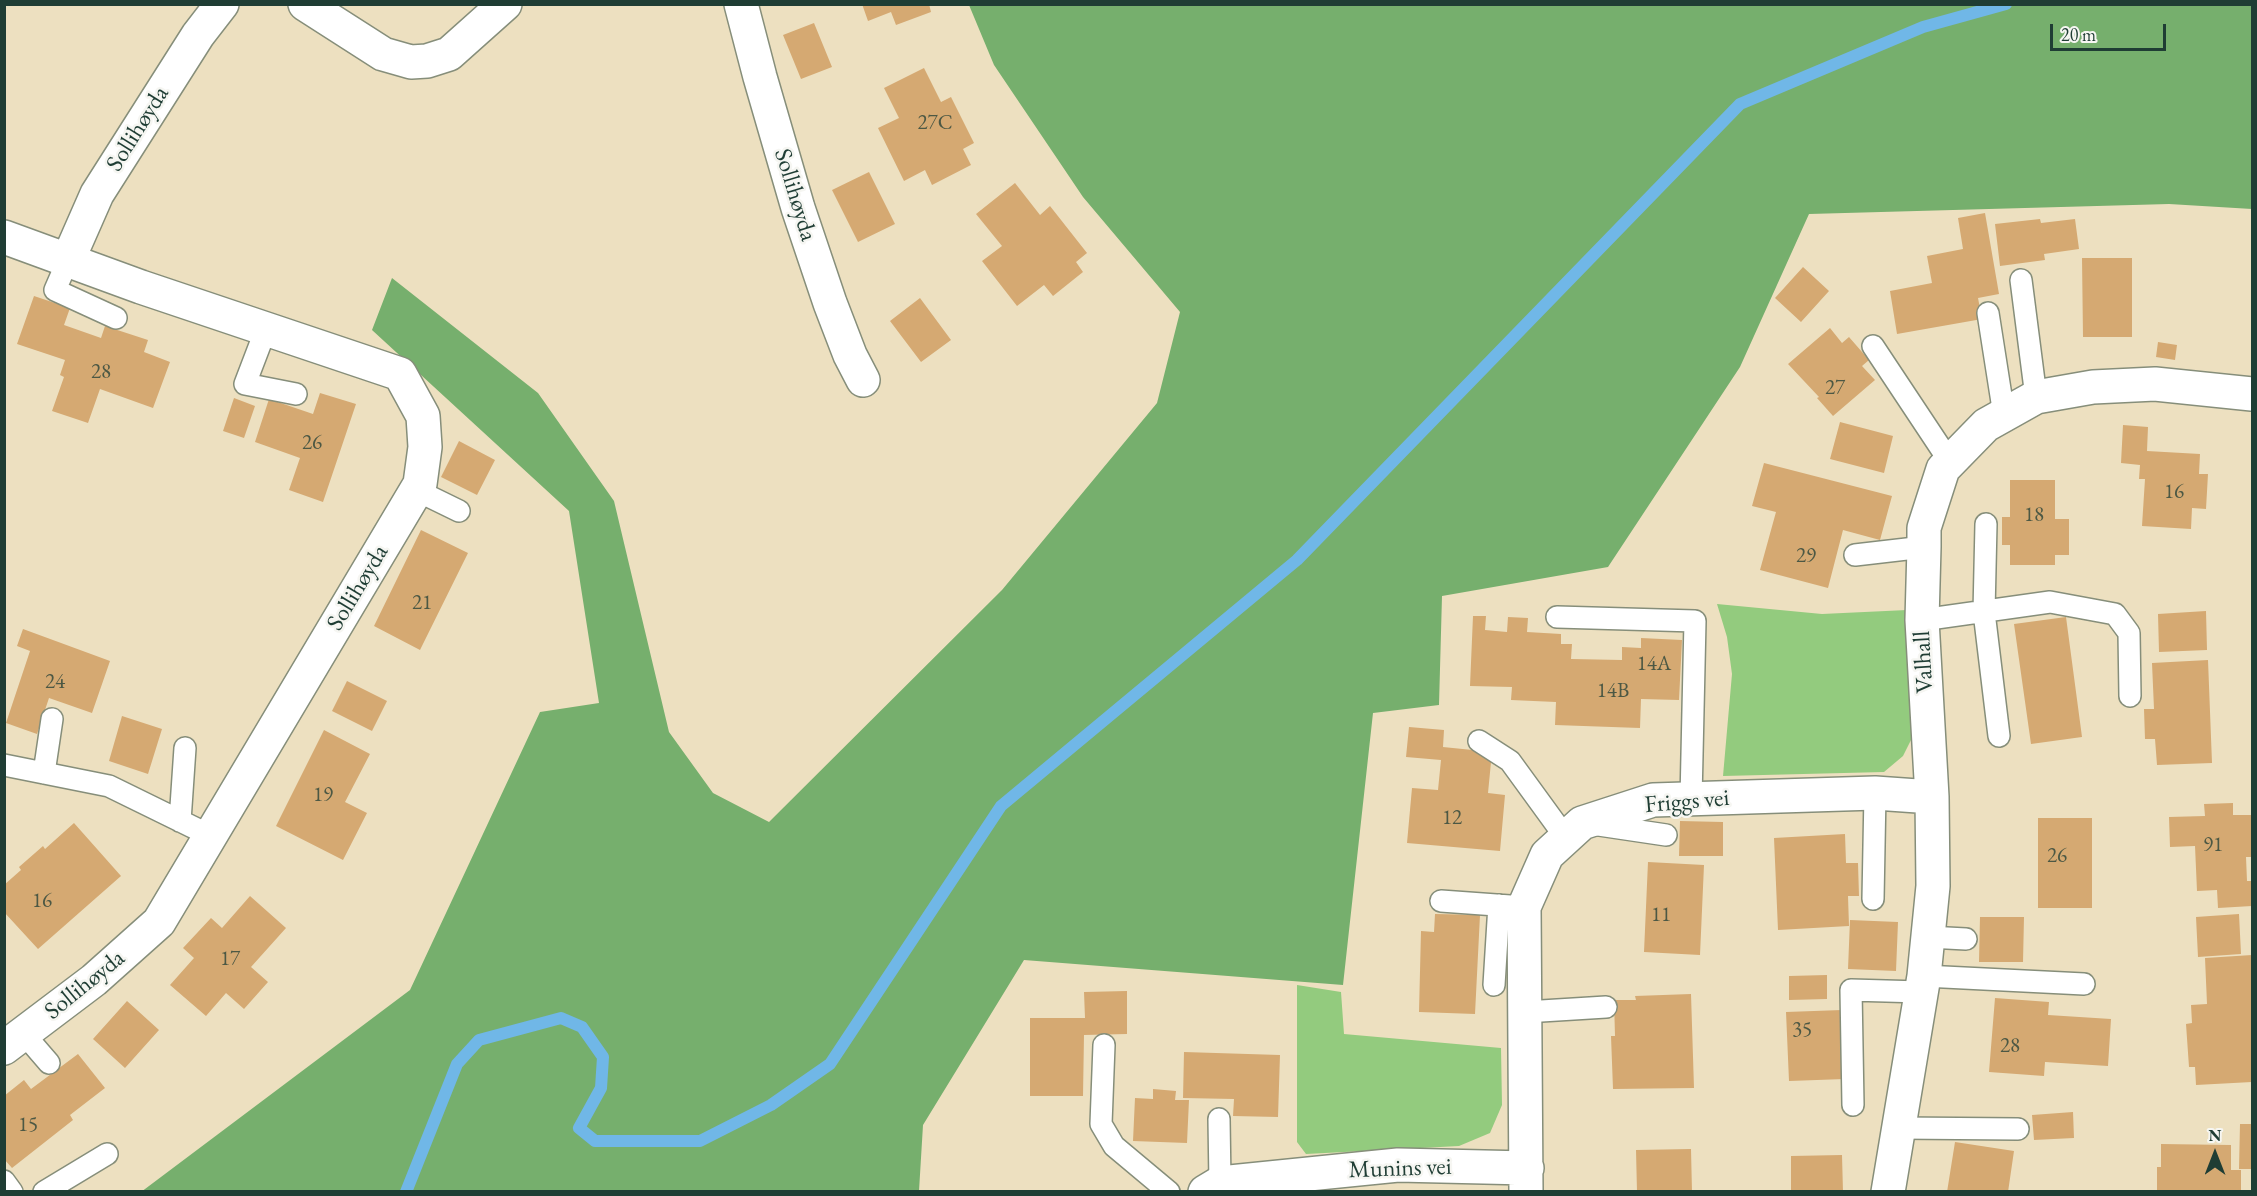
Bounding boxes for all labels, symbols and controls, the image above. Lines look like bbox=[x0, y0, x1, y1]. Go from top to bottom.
scale bar bbox=[2053, 12, 2168, 50]
text: 20 m bbox=[2061, 23, 2096, 46]
street label: Sollihøyda bbox=[101, 81, 175, 177]
house number: 27C bbox=[917, 110, 953, 136]
street label: Sollihøyda bbox=[767, 145, 823, 245]
house number: 28 bbox=[91, 359, 111, 385]
house number: 27 bbox=[1825, 375, 1845, 401]
house number: 26 bbox=[302, 430, 322, 456]
house number: 16 bbox=[2164, 479, 2184, 505]
house number: 18 bbox=[2024, 502, 2044, 528]
street label: Sollihøyda bbox=[321, 540, 395, 636]
house number: 29 bbox=[1796, 543, 1816, 569]
house number: 21 bbox=[412, 590, 432, 616]
street label: Valhall bbox=[1908, 630, 1940, 694]
house number: 14A bbox=[1637, 651, 1671, 677]
house number: 24 bbox=[45, 669, 65, 695]
house number: 14B bbox=[1597, 678, 1629, 704]
house number: 19 bbox=[313, 782, 333, 808]
street label: Friggs vei bbox=[1644, 784, 1730, 820]
house number: 12 bbox=[1442, 805, 1462, 831]
house number: 91 bbox=[2203, 832, 2223, 858]
house number: 26 bbox=[2047, 843, 2067, 869]
house number: 16 bbox=[32, 888, 52, 914]
house number: 11 bbox=[1651, 902, 1671, 928]
street label: Sollihøyda bbox=[39, 944, 131, 1026]
house number: 17 bbox=[220, 946, 240, 972]
house number: 35 bbox=[1792, 1017, 1812, 1043]
house number: 28 bbox=[2000, 1033, 2020, 1059]
house number: 15 bbox=[18, 1112, 38, 1138]
north arrow bbox=[2185, 1124, 2245, 1184]
text: N bbox=[2209, 1125, 2221, 1146]
street label: Munins vei bbox=[1348, 1153, 1452, 1185]

